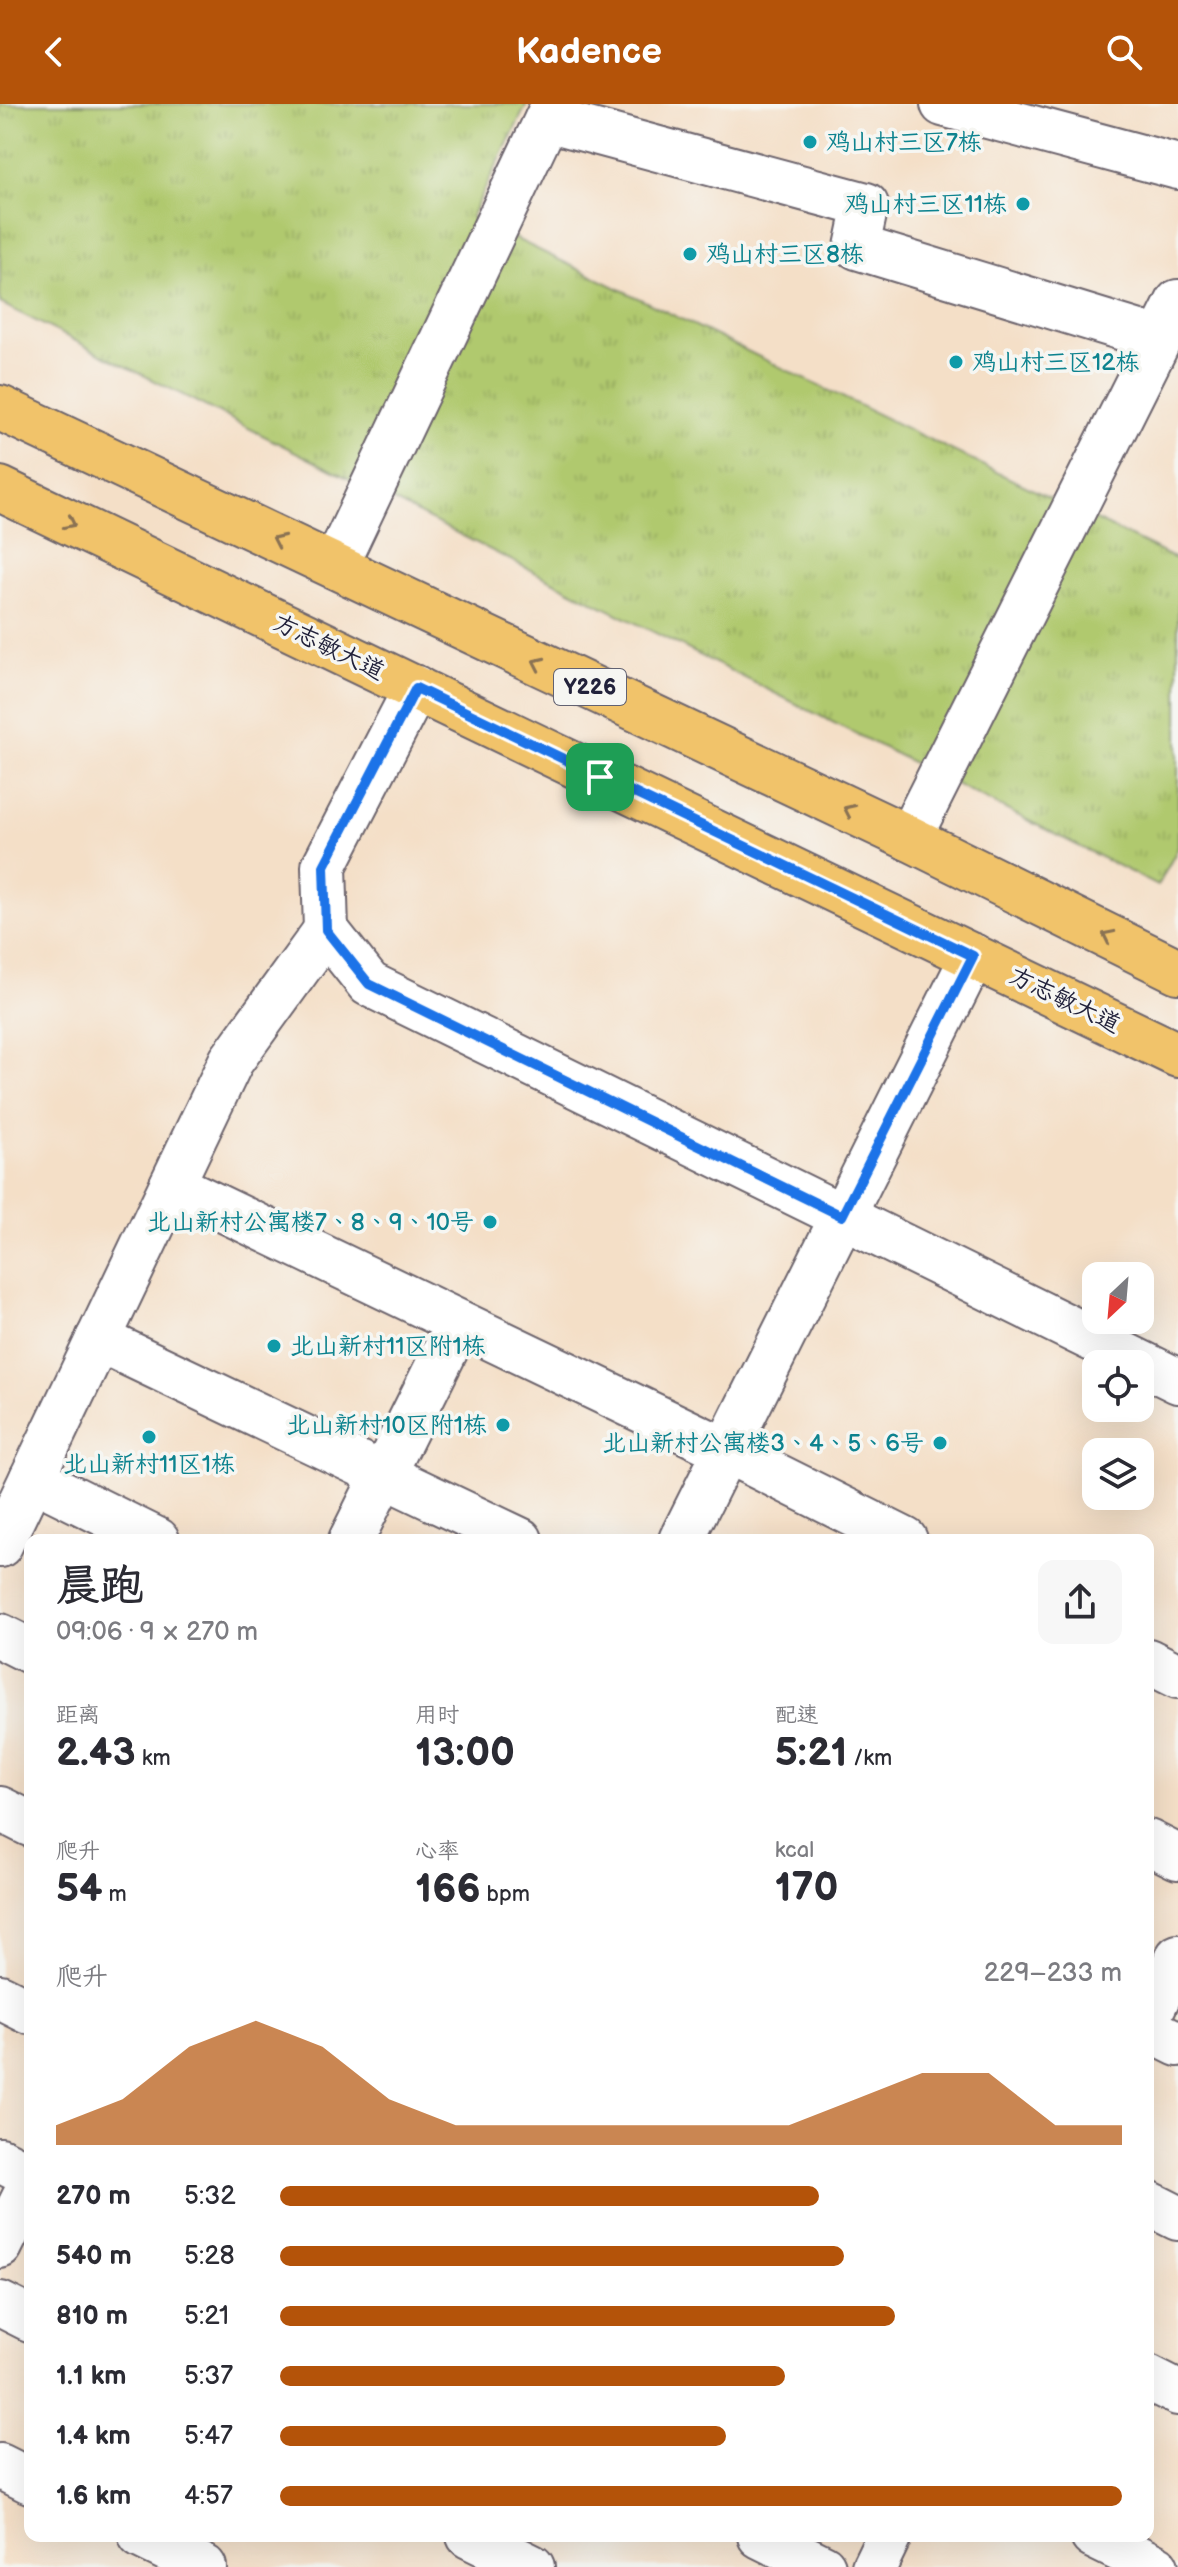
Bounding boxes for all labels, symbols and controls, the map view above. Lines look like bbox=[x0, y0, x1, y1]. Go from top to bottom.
icon: back bbox=[32, 30, 76, 74]
icon: search bbox=[1102, 30, 1146, 74]
text: Kadence bbox=[516, 31, 662, 74]
place label: 鸡山村三区7栋 bbox=[826, 128, 982, 157]
marker: 鸡山村三区7栋 bbox=[801, 133, 819, 151]
place label: 鸡山村三区11栋 bbox=[844, 190, 1007, 219]
marker: 鸡山村三区11栋 bbox=[1014, 195, 1032, 213]
place label: 鸡山村三区8栋 bbox=[706, 240, 864, 269]
marker: 鸡山村三区8栋 bbox=[681, 245, 699, 263]
place label: 鸡山村三区12栋 bbox=[972, 348, 1139, 377]
marker: 鸡山村三区12栋 bbox=[947, 353, 965, 371]
one-way arrow bbox=[62, 513, 77, 529]
one-way arrow bbox=[272, 534, 286, 550]
street label: 方志敏大道 bbox=[269, 608, 389, 686]
one-way arrow bbox=[532, 657, 547, 673]
road number: Y226 bbox=[554, 669, 626, 705]
pin bbox=[566, 743, 634, 811]
icon: arrive bbox=[578, 755, 622, 799]
one-way arrow bbox=[843, 803, 858, 819]
one-way arrow bbox=[1102, 930, 1117, 946]
street label: 方志敏大道 bbox=[1005, 961, 1125, 1039]
place label: 北山新村公寓楼7、8、9、10号 bbox=[147, 1208, 474, 1237]
marker: 北山新村公寓楼7、8、9、10号 bbox=[481, 1213, 499, 1231]
north arrow bbox=[1082, 1262, 1154, 1334]
map controls bbox=[1082, 1262, 1154, 1510]
place label: 北山新村11区附1栋 bbox=[290, 1332, 486, 1361]
marker: 北山新村11区附1栋 bbox=[265, 1337, 283, 1355]
button: locate bbox=[1082, 1350, 1154, 1422]
place label: 北山新村10区附1栋 bbox=[286, 1411, 487, 1440]
marker: 北山新村10区附1栋 bbox=[494, 1416, 512, 1434]
marker: 北山新村11区1栋 bbox=[140, 1428, 158, 1446]
place label: 北山新村公寓楼3、4、5、6号 bbox=[602, 1429, 924, 1458]
marker: 北山新村公寓楼3、4、5、6号 bbox=[931, 1434, 949, 1452]
button: layers bbox=[1082, 1438, 1154, 1510]
place label: 北山新村11区1栋 bbox=[63, 1450, 235, 1479]
text: 晨跑 bbox=[56, 1560, 144, 1613]
button: share bbox=[1038, 1560, 1122, 1644]
text: 09:06 · 9 × 270 m bbox=[56, 1617, 258, 1648]
text: 距离 bbox=[56, 1702, 100, 1729]
text: 用时 bbox=[415, 1702, 459, 1729]
text: 配速 bbox=[775, 1702, 819, 1729]
text: 2.43 bbox=[56, 1729, 136, 1777]
text: 13:00 bbox=[415, 1729, 515, 1777]
text: 5:21 bbox=[775, 1729, 847, 1777]
text: km bbox=[136, 1745, 171, 1772]
text: /km bbox=[847, 1745, 892, 1772]
text: kcal bbox=[775, 1837, 814, 1864]
text: 爬升 bbox=[56, 1838, 100, 1865]
text: 心率 bbox=[415, 1838, 459, 1865]
text: 170 bbox=[775, 1864, 839, 1912]
text: 54 bbox=[56, 1865, 103, 1913]
text: 166 bbox=[415, 1865, 481, 1913]
text: m bbox=[103, 1881, 127, 1908]
text: bpm bbox=[481, 1881, 530, 1908]
text: 229–233 m bbox=[984, 1958, 1122, 1989]
text: 爬升 bbox=[56, 1962, 108, 1993]
text: 270 m bbox=[56, 2181, 131, 2212]
text: 5:32 bbox=[184, 2181, 235, 2212]
text: 540 m bbox=[56, 2241, 132, 2272]
text: 5:28 bbox=[184, 2241, 235, 2272]
text: 810 m bbox=[56, 2301, 128, 2332]
text: 5:21 bbox=[184, 2301, 229, 2332]
text: 1.1 km bbox=[56, 2361, 126, 2392]
text: 5:37 bbox=[184, 2361, 233, 2392]
text: 1.4 km bbox=[56, 2421, 131, 2452]
text: 5:47 bbox=[184, 2421, 233, 2452]
text: 1.6 km bbox=[56, 2481, 131, 2512]
text: 4:57 bbox=[184, 2481, 233, 2512]

